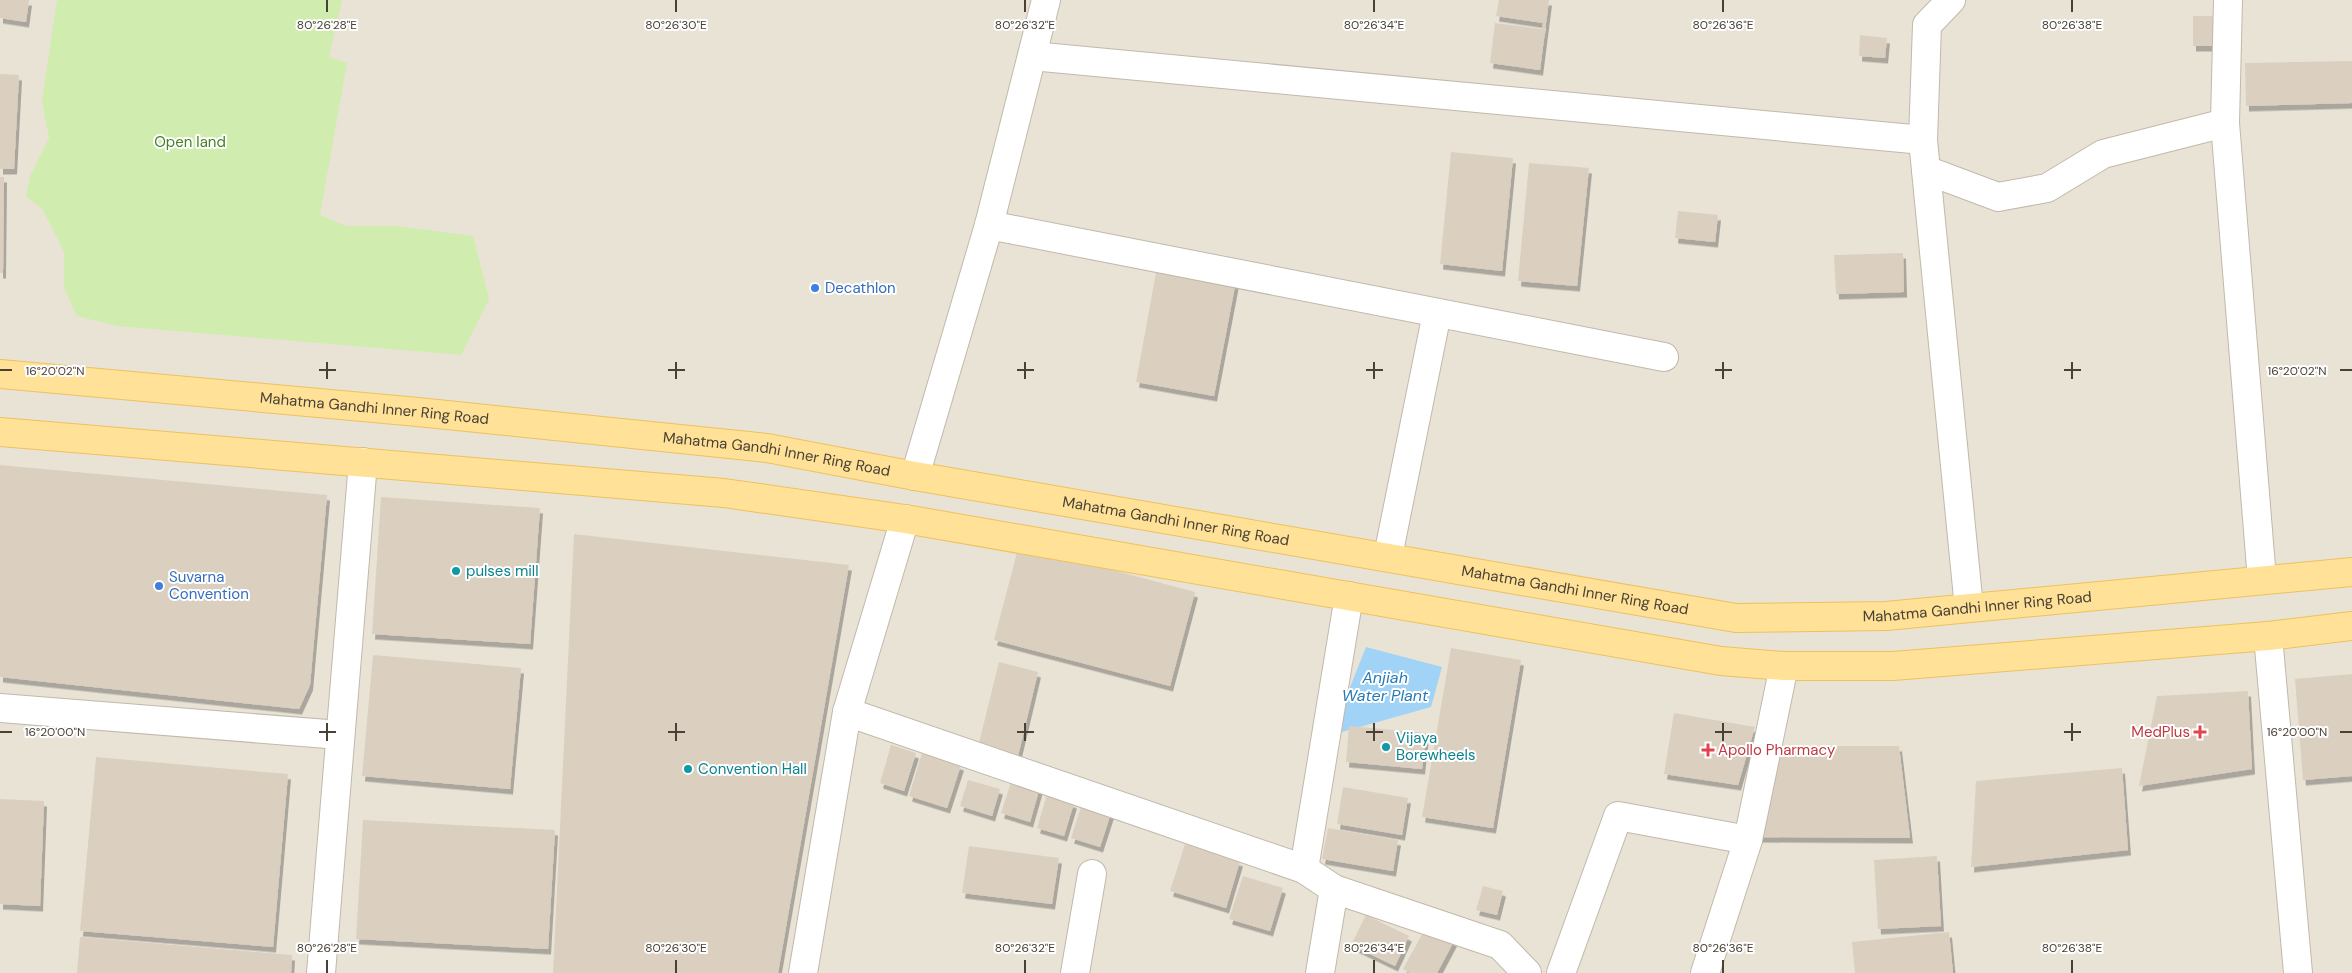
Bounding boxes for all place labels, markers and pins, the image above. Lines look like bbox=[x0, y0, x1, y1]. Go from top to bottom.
place label: Decathlon bbox=[825, 278, 896, 298]
marker: Decathlon bbox=[809, 282, 821, 294]
place label: pulses mill bbox=[466, 561, 539, 581]
marker: pulses mill bbox=[450, 565, 462, 577]
place label: Suvarna Convention bbox=[169, 567, 249, 604]
marker: Suvarna Convention bbox=[153, 580, 165, 592]
place label: MedPlus bbox=[2131, 722, 2190, 742]
marker: MedPlus bbox=[2194, 726, 2206, 738]
place label: Vijaya Borewheels bbox=[1396, 728, 1475, 765]
place label: Apollo Pharmacy bbox=[1718, 740, 1836, 760]
marker: Vijaya Borewheels bbox=[1380, 741, 1392, 753]
marker: Apollo Pharmacy bbox=[1702, 744, 1714, 756]
place label: Convention Hall bbox=[698, 759, 807, 779]
marker: Convention Hall bbox=[682, 763, 694, 775]

